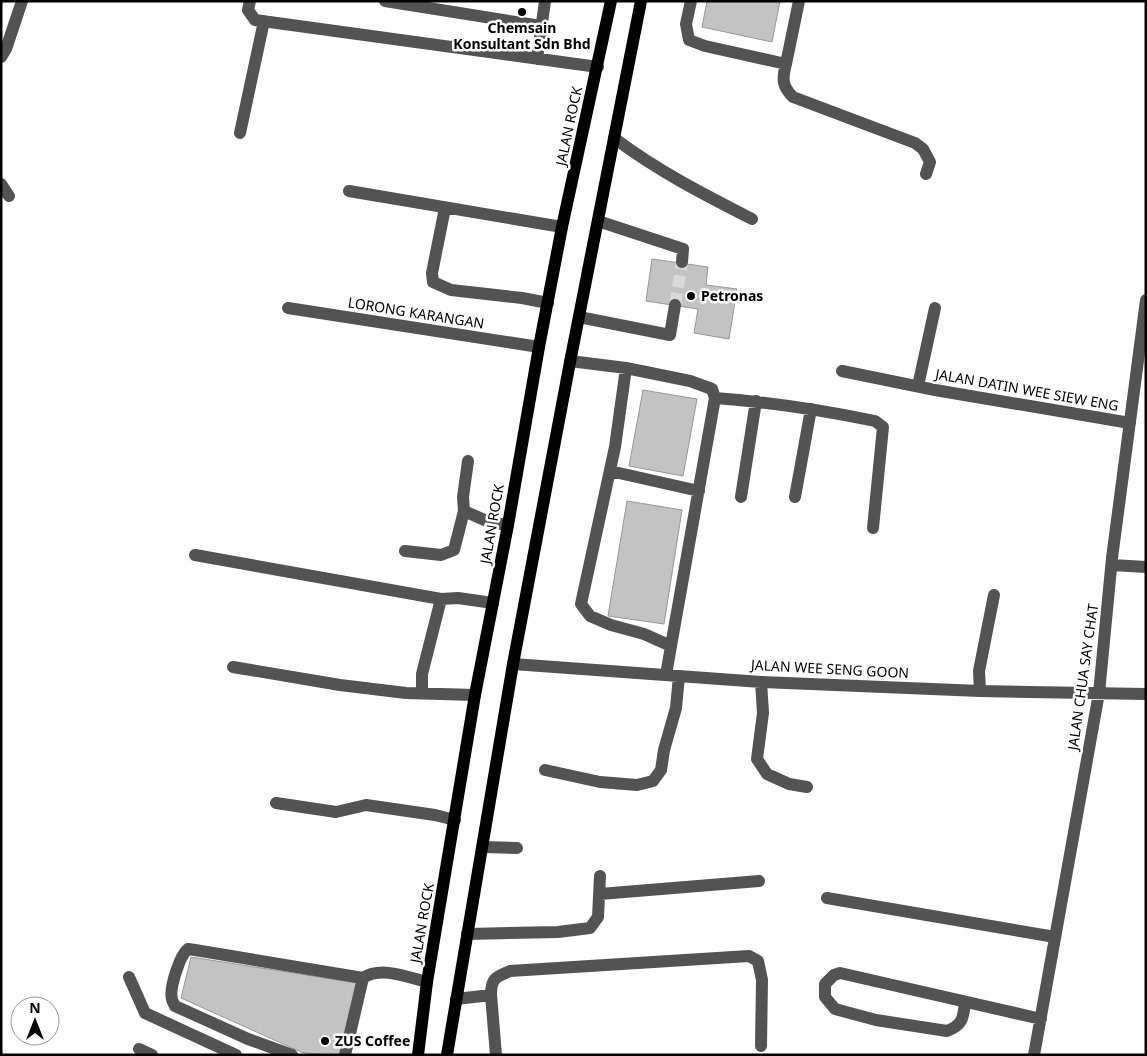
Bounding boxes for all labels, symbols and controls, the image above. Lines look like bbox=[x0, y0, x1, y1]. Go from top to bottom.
marker: Chemsain Konsultant Sdn Bhd bbox=[516, 6, 528, 18]
place label: Chemsain Konsultant Sdn Bhd bbox=[453, 18, 591, 53]
street label: JALAN ROCK bbox=[550, 84, 586, 169]
place label: Petronas bbox=[701, 286, 763, 305]
marker: Petronas bbox=[685, 290, 697, 302]
street label: LORONG KARANGAN bbox=[347, 292, 486, 333]
street label: JALAN DATIN WEE SIEW ENG bbox=[932, 364, 1120, 415]
street label: JALAN ROCK bbox=[475, 482, 508, 567]
street label: JALAN CHUA SAY CHAT bbox=[1063, 602, 1102, 753]
street label: JALAN WEE SENG GOON bbox=[749, 655, 910, 682]
street label: JALAN ROCK bbox=[405, 881, 438, 966]
north arrow bbox=[10, 996, 60, 1046]
text: N bbox=[29, 998, 41, 1017]
place label: ZUS Coffee bbox=[335, 1031, 410, 1050]
marker: ZUS Coffee bbox=[319, 1035, 331, 1047]

